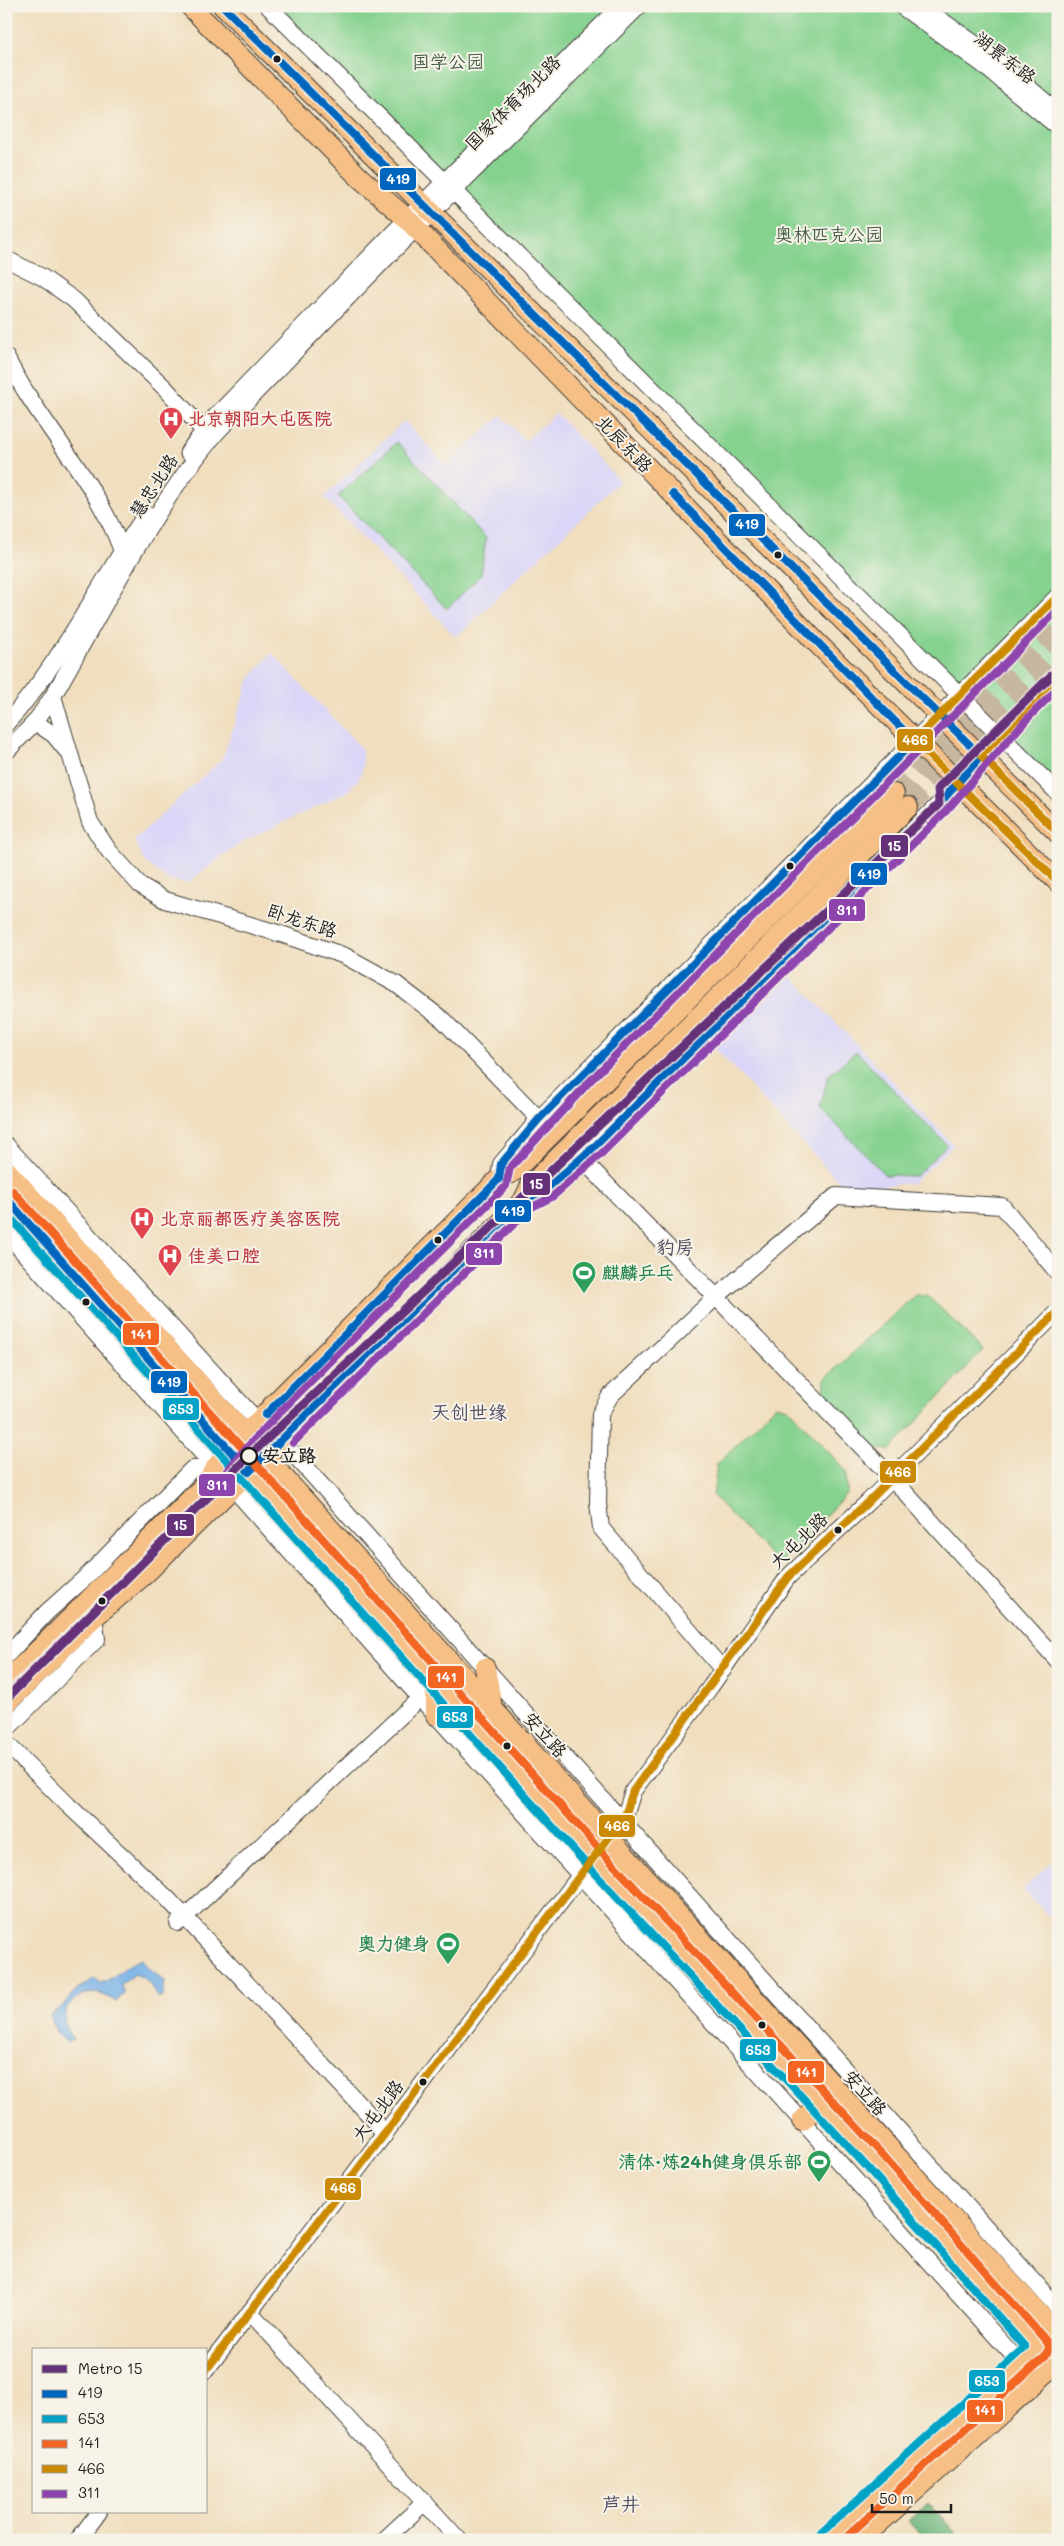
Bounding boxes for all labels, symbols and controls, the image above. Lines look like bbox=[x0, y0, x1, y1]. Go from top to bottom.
street label: 湖景东路 bbox=[970, 26, 1041, 89]
park label: 国学公园 bbox=[412, 49, 484, 73]
street label: 国家体育场北路 bbox=[459, 49, 565, 155]
unlabelled marker bbox=[272, 54, 282, 64]
line badge: 419 bbox=[379, 167, 417, 191]
text: 419 bbox=[386, 169, 410, 188]
park label: 奥林匹克公园 bbox=[775, 222, 883, 246]
hospital icon: 北京朝阳大屯医院 bbox=[158, 406, 184, 440]
place label: 北京朝阳大屯医院 bbox=[188, 406, 332, 430]
street label: 北辰东路 bbox=[591, 409, 658, 478]
street label: 慧忠北路 bbox=[123, 449, 183, 522]
line badge: 419 bbox=[728, 513, 766, 537]
text: 419 bbox=[735, 514, 759, 533]
unlabelled marker bbox=[773, 550, 783, 560]
line badge: 466 bbox=[896, 728, 934, 752]
text: 466 bbox=[902, 730, 928, 749]
line badge: 15 bbox=[880, 834, 909, 858]
text: 15 bbox=[887, 836, 901, 855]
unlabelled marker bbox=[785, 861, 795, 871]
line badge: 419 bbox=[850, 862, 888, 886]
text: 419 bbox=[857, 864, 881, 883]
street label: 卧龙东路 bbox=[264, 898, 340, 943]
line badge: 311 bbox=[828, 898, 866, 922]
text: 311 bbox=[837, 900, 857, 919]
line badge: 15 bbox=[522, 1172, 551, 1196]
text: 15 bbox=[529, 1174, 543, 1193]
line badge: 419 bbox=[494, 1199, 532, 1223]
text: 419 bbox=[501, 1201, 525, 1220]
hospital icon: 北京丽都医疗美容医院 bbox=[129, 1206, 155, 1240]
place label: 北京丽都医疗美容医院 bbox=[160, 1206, 340, 1230]
district label: 豹房 bbox=[656, 1234, 694, 1259]
unlabelled marker bbox=[433, 1235, 443, 1245]
line badge: 311 bbox=[465, 1242, 503, 1266]
hospital icon: 佳美口腔 bbox=[157, 1243, 183, 1277]
place label: 佳美口腔 bbox=[188, 1243, 260, 1267]
text: 311 bbox=[474, 1243, 494, 1262]
sports icon: 麒麟乒乓 bbox=[571, 1260, 597, 1294]
place label: 麒麟乒乓 bbox=[602, 1260, 674, 1284]
unlabelled marker bbox=[81, 1297, 91, 1307]
line badge: 141 bbox=[122, 1322, 160, 1346]
text: 141 bbox=[130, 1324, 152, 1343]
line badge: 419 bbox=[150, 1370, 188, 1394]
text: 419 bbox=[157, 1372, 181, 1391]
line badge: 653 bbox=[162, 1397, 200, 1421]
text: 653 bbox=[168, 1399, 194, 1418]
district label: 天创世缘 bbox=[431, 1399, 507, 1424]
place label: 安立路 bbox=[262, 1443, 316, 1467]
marker: 安立路 bbox=[240, 1447, 258, 1465]
line badge: 466 bbox=[879, 1460, 917, 1484]
text: 466 bbox=[885, 1462, 911, 1481]
line badge: 311 bbox=[198, 1473, 236, 1497]
text: 311 bbox=[207, 1475, 227, 1494]
street label: 大屯北路 bbox=[764, 1507, 833, 1574]
line badge: 15 bbox=[166, 1513, 195, 1537]
text: 15 bbox=[173, 1515, 187, 1534]
unlabelled marker bbox=[833, 1525, 843, 1535]
unlabelled marker bbox=[97, 1596, 107, 1606]
line badge: 141 bbox=[427, 1665, 465, 1689]
text: 141 bbox=[435, 1667, 457, 1686]
line badge: 653 bbox=[436, 1705, 474, 1729]
street label: 安立路 bbox=[519, 1706, 573, 1762]
text: 653 bbox=[442, 1707, 468, 1726]
unlabelled marker bbox=[502, 1741, 512, 1751]
line badge: 466 bbox=[598, 1814, 636, 1838]
text: 466 bbox=[604, 1816, 630, 1835]
place label: 奥力健身 bbox=[358, 1931, 430, 1955]
sports icon: 奥力健身 bbox=[435, 1931, 461, 1965]
unlabelled marker bbox=[757, 2020, 767, 2030]
line badge: 653 bbox=[739, 2038, 777, 2062]
text: 653 bbox=[745, 2040, 771, 2059]
line badge: 141 bbox=[787, 2060, 825, 2084]
text: 141 bbox=[795, 2062, 817, 2081]
street label: 安立路 bbox=[839, 2064, 893, 2120]
street label: 大屯北路 bbox=[346, 2074, 408, 2146]
unlabelled marker bbox=[418, 2077, 428, 2087]
place label: 清体·炼24h健身俱乐部 bbox=[618, 2149, 802, 2173]
sports icon: 清体·炼24h健身俱乐部 bbox=[806, 2149, 832, 2183]
line badge: 466 bbox=[324, 2177, 362, 2201]
text: 466 bbox=[330, 2178, 356, 2197]
legend bbox=[32, 2348, 208, 2514]
text: Metro 15 bbox=[78, 2358, 143, 2378]
line badge: 653 bbox=[968, 2369, 1006, 2393]
text: 653 bbox=[974, 2371, 1000, 2390]
text: 419 bbox=[78, 2382, 103, 2402]
line badge: 141 bbox=[966, 2399, 1004, 2423]
text: 141 bbox=[974, 2400, 996, 2419]
text: 653 bbox=[78, 2408, 105, 2428]
text: 141 bbox=[78, 2432, 100, 2452]
text: 466 bbox=[78, 2458, 105, 2478]
scale bar bbox=[872, 2481, 950, 2513]
text: 311 bbox=[78, 2482, 100, 2502]
text: 50 m bbox=[879, 2488, 914, 2508]
district label: 芦井 bbox=[602, 2491, 640, 2516]

